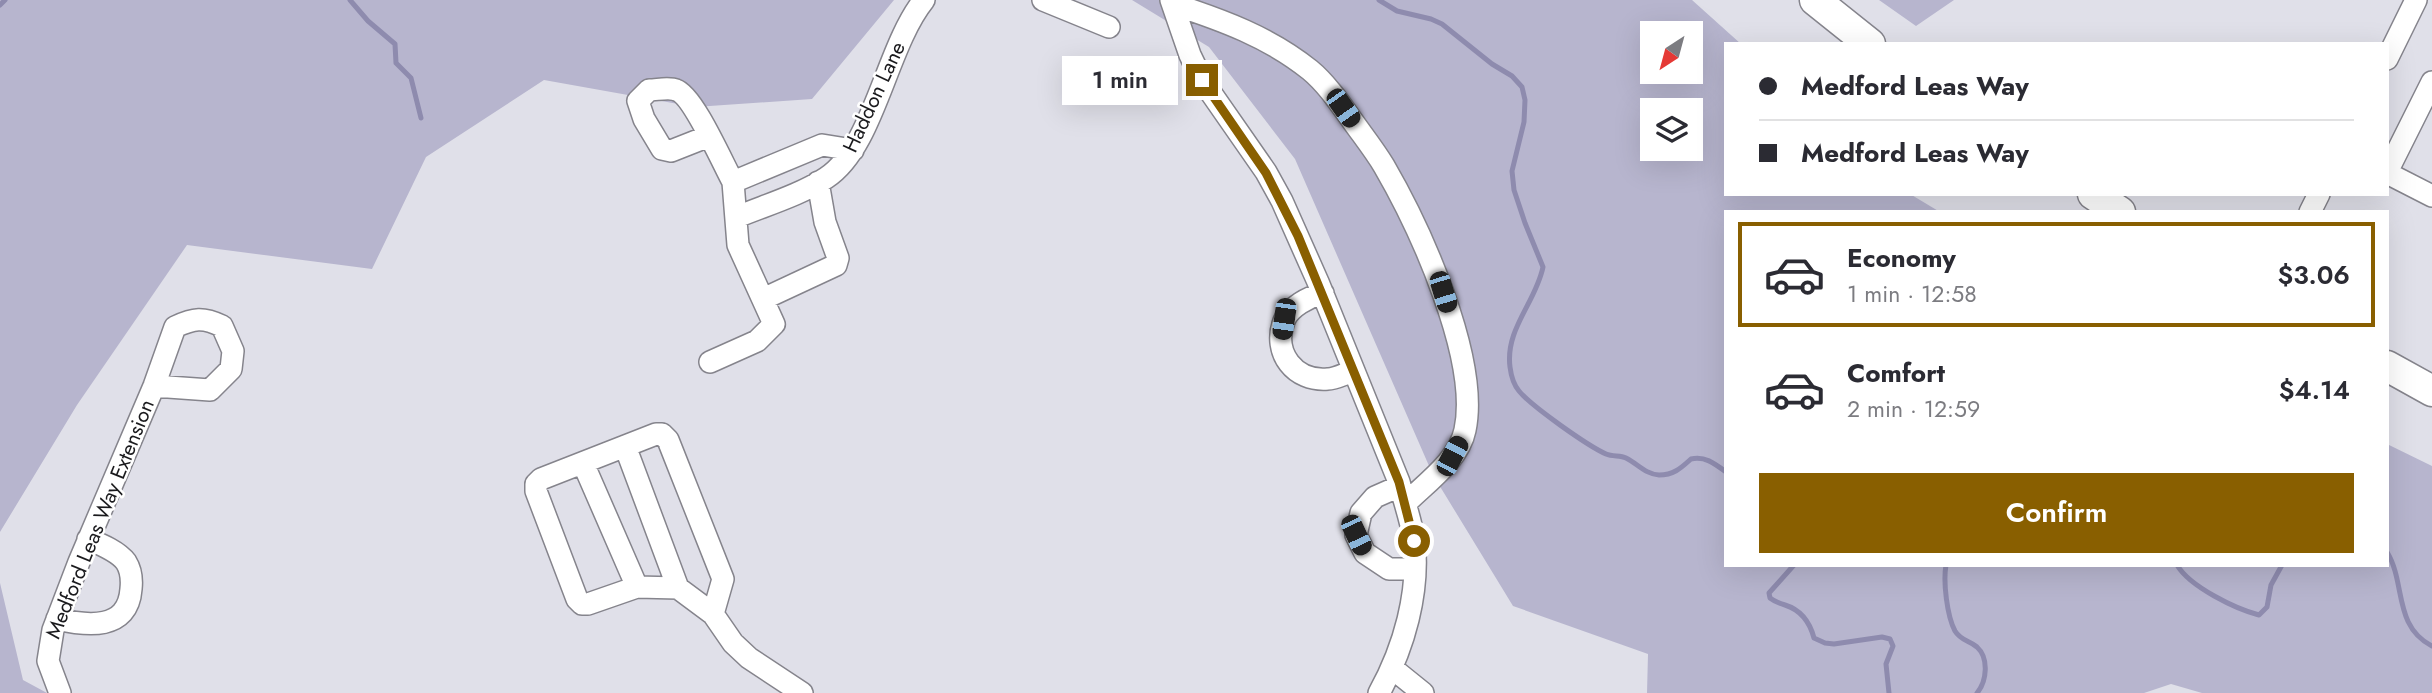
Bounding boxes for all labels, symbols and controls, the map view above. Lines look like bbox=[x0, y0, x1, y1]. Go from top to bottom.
north arrow bbox=[1640, 21, 1703, 84]
map controls bbox=[1640, 21, 1703, 161]
street label: Haddon Lane bbox=[835, 36, 913, 157]
callout: 1 min bbox=[1062, 56, 1178, 104]
text: 1 min bbox=[1092, 63, 1148, 97]
route end bbox=[1186, 64, 1218, 96]
text: Medford Leas Way bbox=[1801, 67, 2029, 105]
car bbox=[1323, 85, 1364, 131]
button: layers bbox=[1640, 98, 1703, 161]
text: Medford Leas Way bbox=[1801, 134, 2029, 172]
text: Economy bbox=[1847, 239, 1956, 277]
icon: car bbox=[1763, 243, 1826, 306]
text: $3.06 bbox=[2277, 256, 2350, 294]
car bbox=[1427, 269, 1460, 315]
text: 1 min · 12:58 bbox=[1847, 277, 1977, 311]
car bbox=[1271, 297, 1298, 341]
text: Comfort bbox=[1847, 354, 1945, 392]
icon: car bbox=[1763, 358, 1826, 421]
text: $4.14 bbox=[2279, 371, 2350, 409]
text: 2 min · 12:59 bbox=[1847, 392, 1980, 426]
street label: Medford Leas Way Extension bbox=[38, 395, 162, 643]
car bbox=[1433, 433, 1472, 479]
button: Confirm bbox=[1759, 473, 2354, 553]
car bbox=[1338, 512, 1375, 558]
route start bbox=[1398, 525, 1430, 557]

